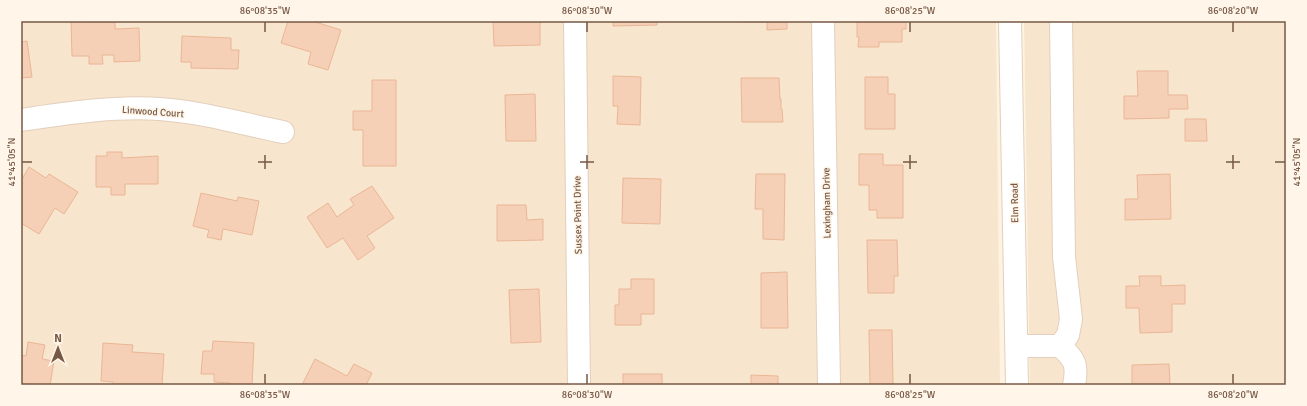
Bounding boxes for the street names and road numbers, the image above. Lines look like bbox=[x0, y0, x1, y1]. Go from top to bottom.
street label: Linwood Court bbox=[122, 104, 185, 120]
street label: Lexingham Drive bbox=[820, 167, 834, 239]
street label: Sussex Point Drive bbox=[571, 176, 585, 254]
street label: Elm Road bbox=[1009, 183, 1021, 223]

